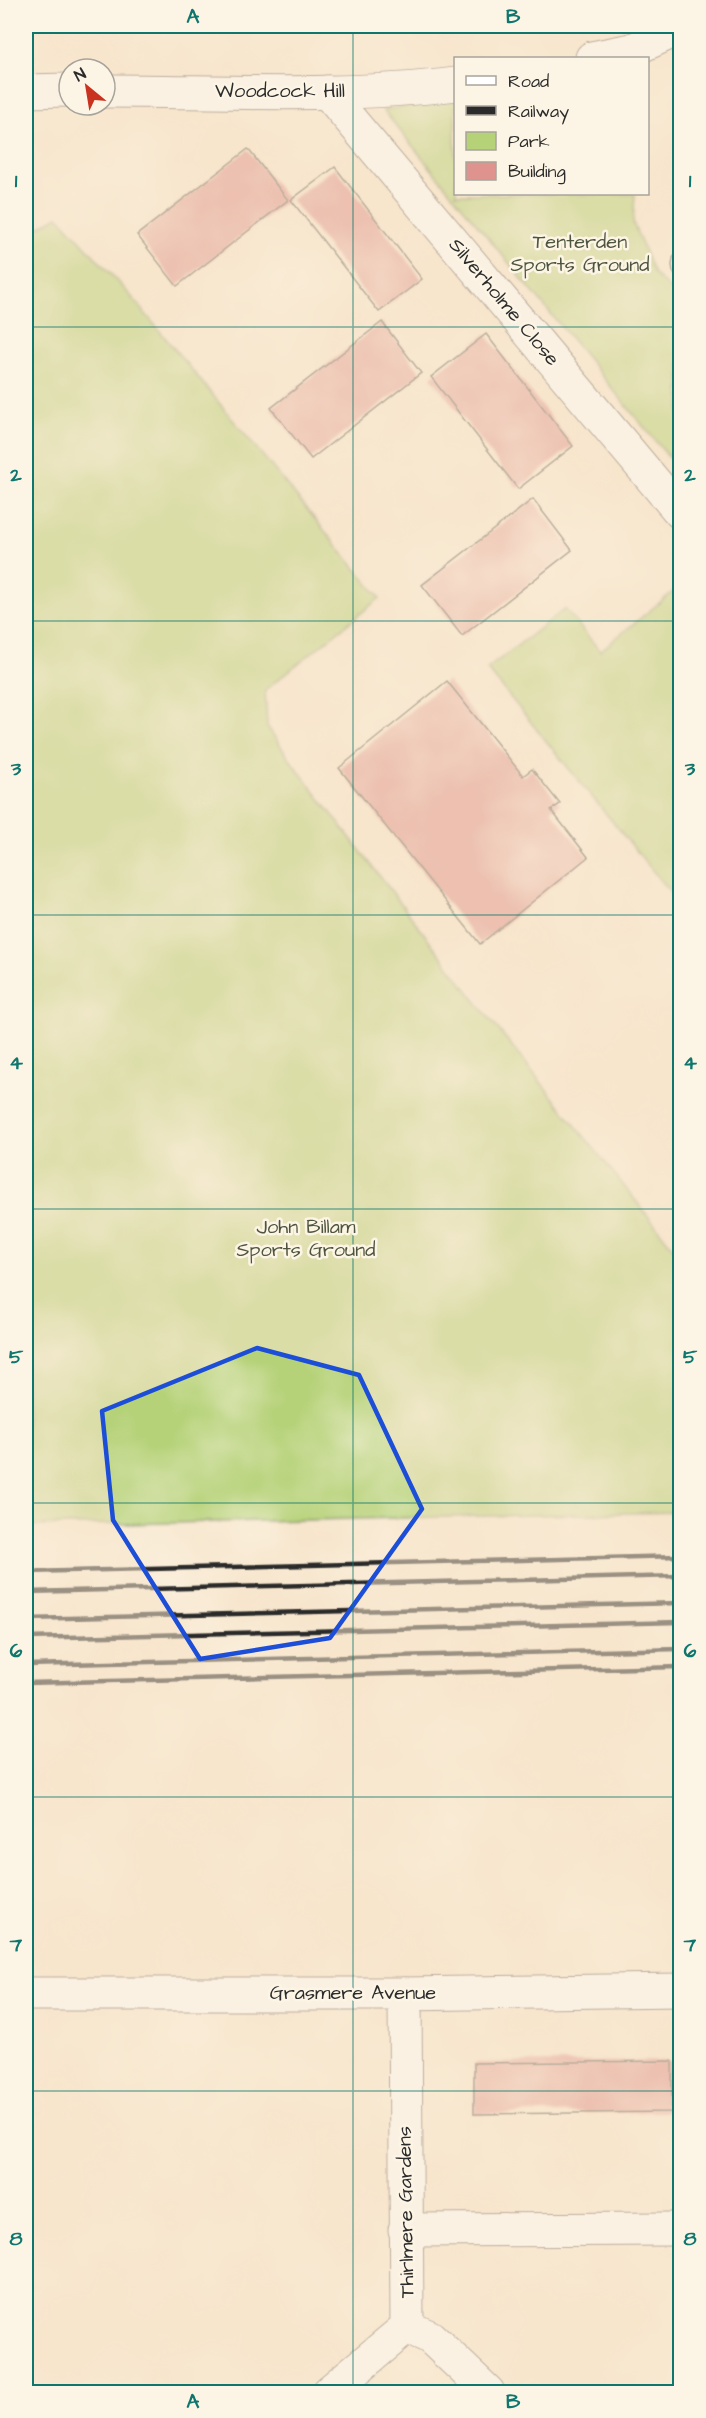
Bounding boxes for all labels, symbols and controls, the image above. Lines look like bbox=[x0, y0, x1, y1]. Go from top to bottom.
text: A bbox=[187, 3, 200, 31]
text: B bbox=[506, 3, 521, 31]
north arrow bbox=[57, 57, 117, 117]
legend bbox=[454, 57, 649, 195]
text: N bbox=[70, 63, 90, 87]
text: Road bbox=[508, 69, 549, 94]
street label: Woodcock Hill bbox=[215, 77, 345, 105]
text: Railway bbox=[508, 99, 569, 125]
text: Park bbox=[508, 129, 550, 154]
text: Building bbox=[508, 159, 566, 185]
text: 1 bbox=[15, 167, 18, 195]
text: 1 bbox=[689, 167, 692, 195]
park label: Tenterden Sports Ground bbox=[511, 228, 649, 279]
street label: Silverholme Close bbox=[442, 232, 566, 372]
text: 2 bbox=[9, 461, 22, 489]
text: 2 bbox=[683, 461, 696, 489]
text: 3 bbox=[10, 755, 22, 783]
text: 3 bbox=[684, 755, 696, 783]
text: 4 bbox=[9, 1049, 23, 1077]
text: 4 bbox=[683, 1049, 697, 1077]
park label: John Billam Sports Ground bbox=[237, 1213, 375, 1264]
text: 5 bbox=[9, 1343, 24, 1371]
text: 5 bbox=[683, 1343, 698, 1371]
text: 6 bbox=[10, 1637, 23, 1665]
text: 6 bbox=[684, 1637, 697, 1665]
text: 7 bbox=[9, 1931, 23, 1959]
text: 7 bbox=[683, 1931, 697, 1959]
street label: Grasmere Avenue bbox=[270, 1979, 436, 2007]
street label: Thirlmere Gardens bbox=[391, 2126, 421, 2298]
text: 8 bbox=[10, 2225, 23, 2253]
text: 8 bbox=[684, 2225, 697, 2253]
text: A bbox=[187, 2388, 200, 2416]
text: B bbox=[506, 2388, 521, 2416]

